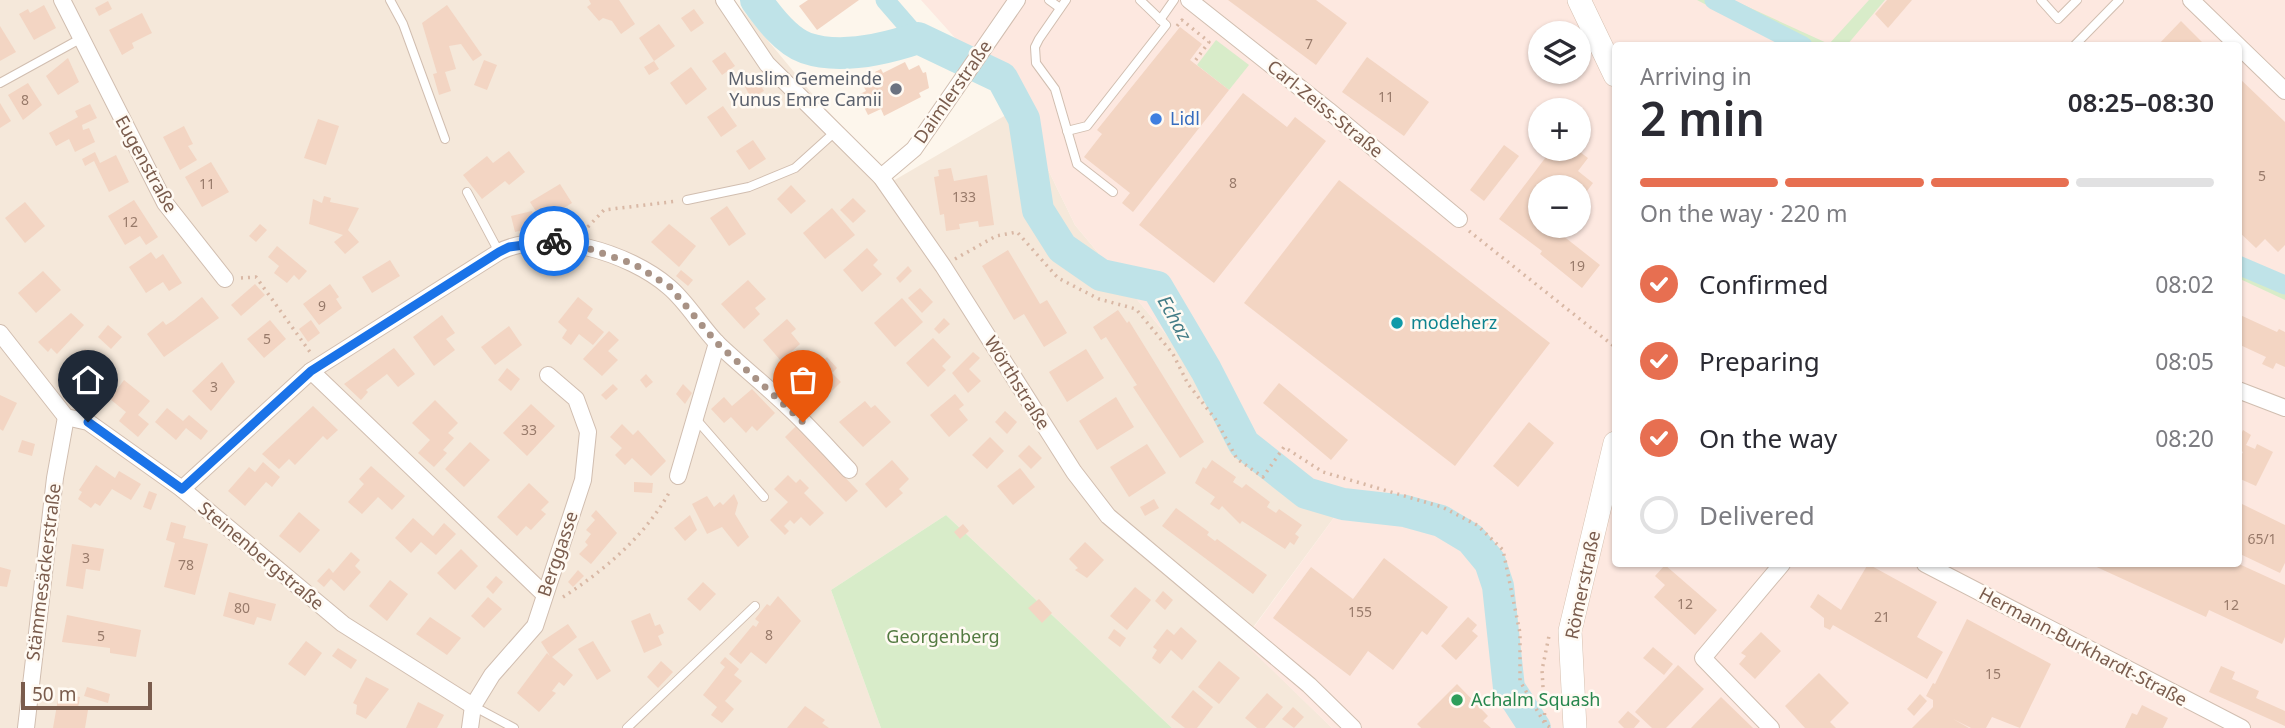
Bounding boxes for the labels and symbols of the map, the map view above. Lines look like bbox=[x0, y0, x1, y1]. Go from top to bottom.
house number: 7 bbox=[1305, 34, 1313, 53]
street label: Daimlerstraße bbox=[908, 35, 997, 148]
street label: Carl-Zeiss-Straße bbox=[1263, 54, 1389, 162]
place label: Muslim Gemeinde Yunus Emre Camii bbox=[728, 66, 882, 111]
marker: Muslim Gemeinde Yunus Emre Camii bbox=[888, 81, 904, 97]
house number: 11 bbox=[1378, 87, 1394, 106]
house number: 8 bbox=[21, 90, 29, 109]
place label: Lidl bbox=[1170, 106, 1200, 130]
street label: Eugenstraße bbox=[110, 111, 183, 216]
marker: Lidl bbox=[1148, 111, 1164, 127]
house number: 5 bbox=[2258, 166, 2266, 185]
house number: 8 bbox=[1229, 173, 1237, 192]
house number: 11 bbox=[199, 174, 215, 193]
house number: 133 bbox=[952, 187, 976, 206]
courier bbox=[519, 206, 589, 276]
house number: 12 bbox=[122, 212, 138, 231]
house number: 19 bbox=[1569, 256, 1585, 275]
water label: Echaz bbox=[1152, 290, 1198, 346]
house number: 9 bbox=[318, 296, 326, 315]
place label: modeherz bbox=[1411, 310, 1497, 334]
marker: modeherz bbox=[1389, 315, 1405, 331]
house number: 5 bbox=[263, 329, 271, 348]
street label: Wörthstraße bbox=[980, 331, 1056, 434]
pin bbox=[58, 350, 118, 422]
pin bbox=[773, 350, 833, 422]
house number: 3 bbox=[210, 377, 218, 396]
house number: 33 bbox=[521, 420, 537, 439]
street label: Stämmesäckerstraße bbox=[20, 482, 66, 662]
street label: Steinenbergstraße bbox=[194, 496, 329, 615]
street label: Berggasse bbox=[531, 508, 583, 600]
street label: Römerstraße bbox=[1559, 528, 1605, 641]
house number: 65/1 bbox=[2247, 529, 2277, 548]
house number: 3 bbox=[82, 548, 90, 567]
house number: 78 bbox=[178, 555, 194, 574]
street label: Hermann-Burkhardt-Straße bbox=[1975, 581, 2192, 711]
house number: 12 bbox=[1677, 594, 1693, 613]
house number: 12 bbox=[2223, 595, 2239, 614]
house number: 80 bbox=[234, 598, 250, 617]
house number: 155 bbox=[1348, 602, 1372, 621]
house number: 21 bbox=[1874, 607, 1890, 626]
park label: Georgenberg bbox=[886, 624, 1000, 648]
house number: 8 bbox=[765, 625, 773, 644]
house number: 5 bbox=[97, 626, 105, 645]
house number: 15 bbox=[1985, 664, 2001, 683]
scale bar bbox=[21, 679, 152, 711]
place label: Achalm Squash bbox=[1471, 687, 1600, 711]
marker: Achalm Squash bbox=[1449, 692, 1465, 708]

